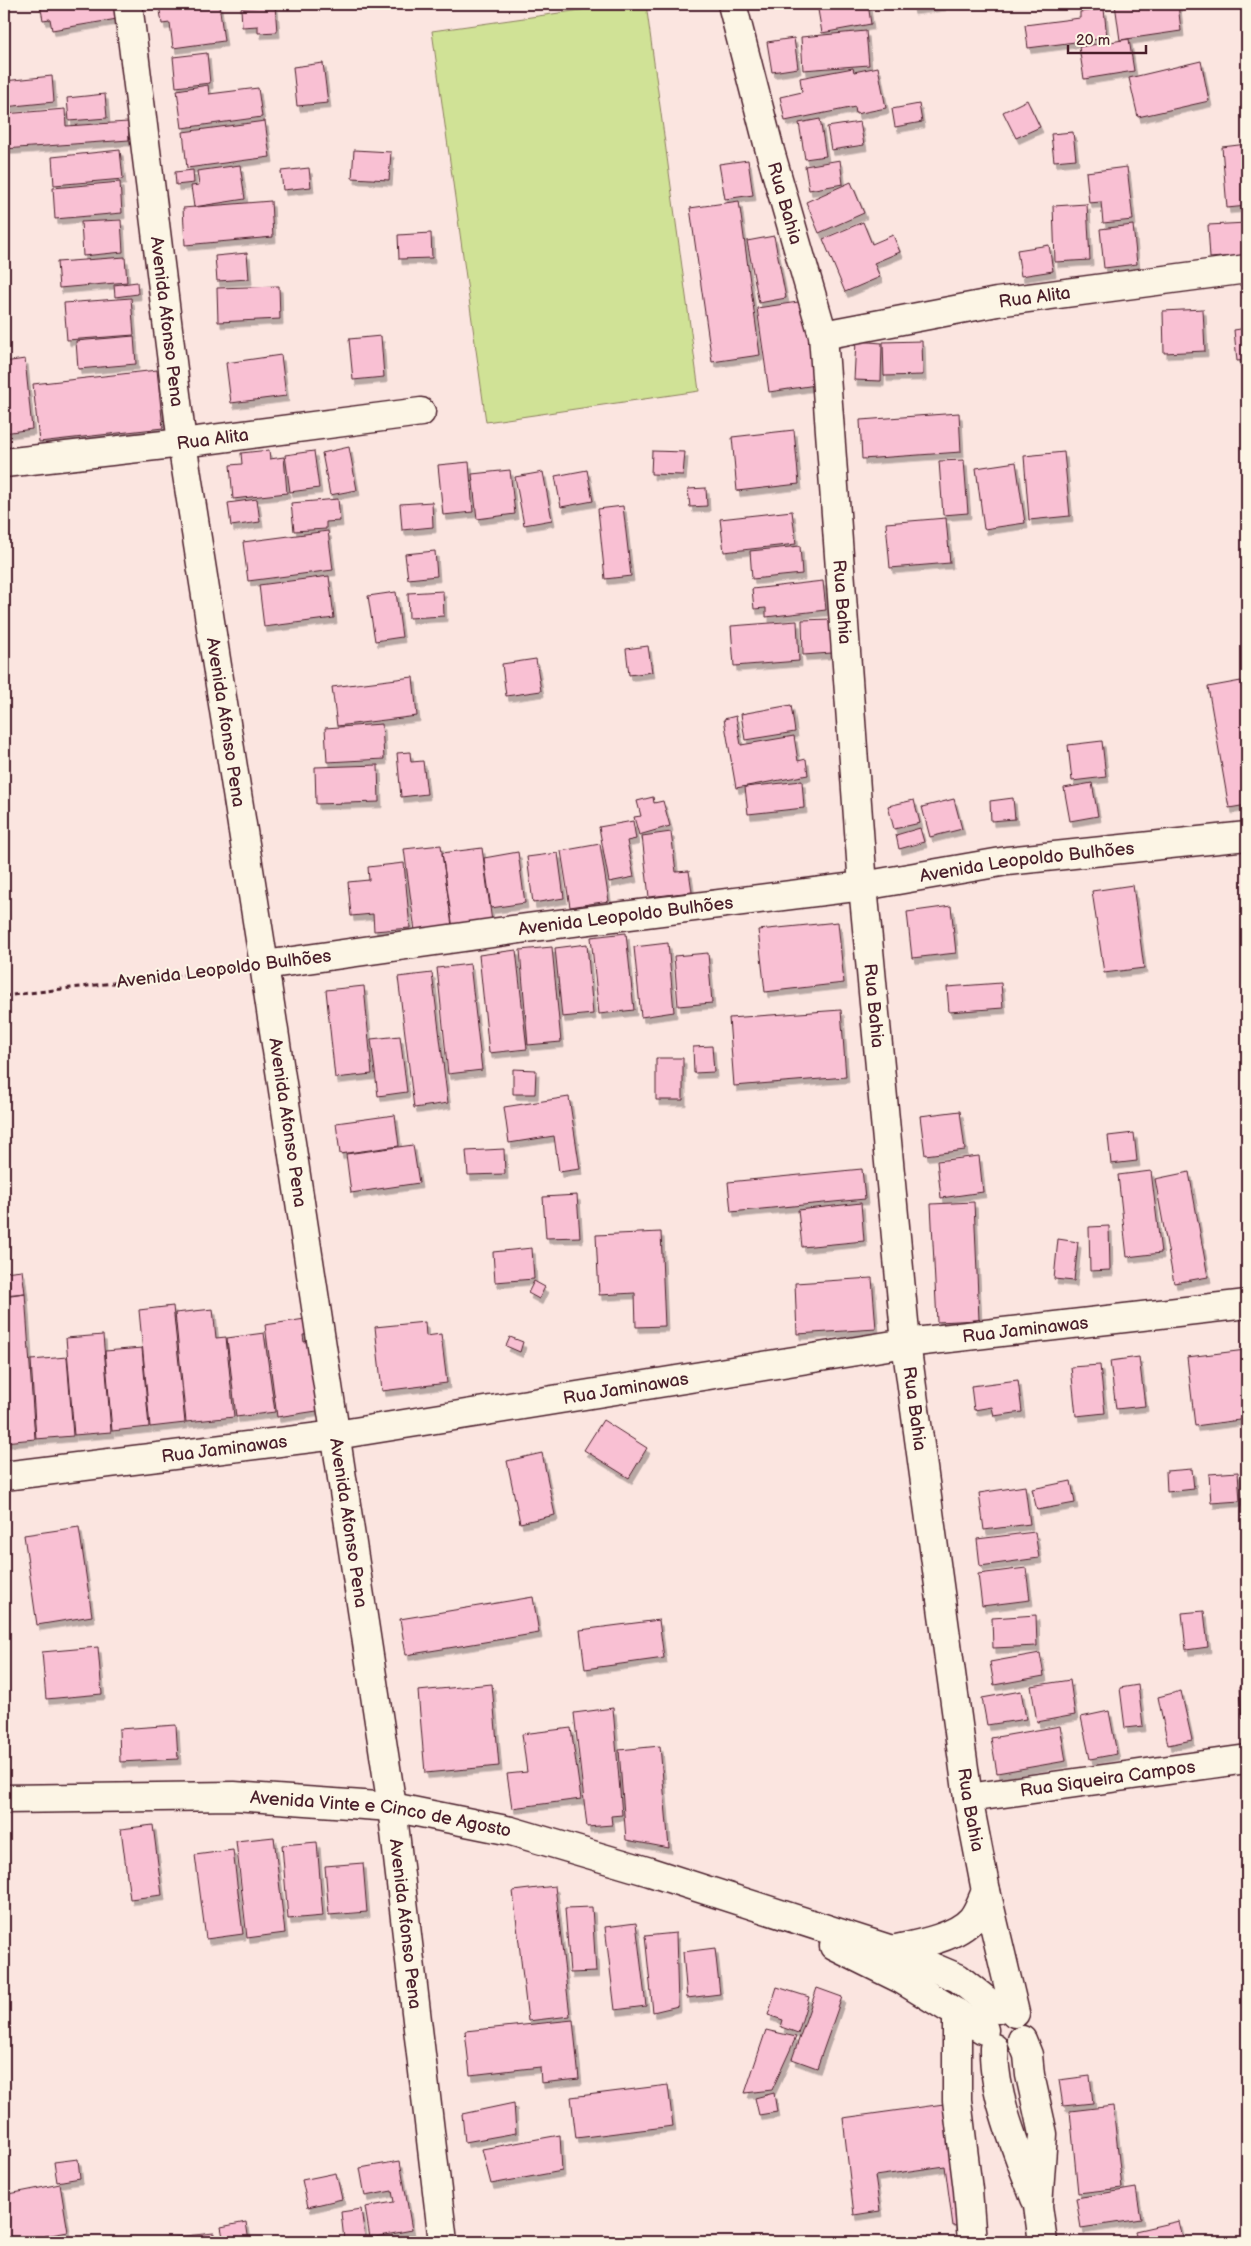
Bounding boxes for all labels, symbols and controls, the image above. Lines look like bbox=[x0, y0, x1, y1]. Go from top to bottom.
scale bar bbox=[1068, 22, 1146, 54]
text: 20 m bbox=[1076, 31, 1110, 50]
street label: Rua Bahia bbox=[763, 159, 807, 247]
street label: Avenida Afonso Pena bbox=[146, 235, 188, 408]
street label: Rua Alita bbox=[997, 282, 1072, 312]
street label: Rua Alita bbox=[175, 424, 250, 454]
street label: Rua Bahia bbox=[829, 559, 856, 645]
street label: Avenida Afonso Pena bbox=[202, 636, 250, 809]
street label: Avenida Leopoldo Bulhões bbox=[918, 837, 1135, 886]
street label: Avenida Leopoldo Bulhões bbox=[517, 892, 734, 940]
street label: Avenida Leopoldo Bulhões bbox=[115, 945, 333, 993]
street label: Rua Bahia bbox=[860, 962, 889, 1049]
street label: Avenida Afonso Pena bbox=[265, 1036, 311, 1209]
street label: Rua Jaminawas bbox=[961, 1312, 1090, 1347]
street label: Rua Bahia bbox=[899, 1365, 931, 1452]
street label: Rua Jaminawas bbox=[561, 1368, 690, 1409]
street label: Rua Jaminawas bbox=[160, 1431, 289, 1467]
street label: Avenida Afonso Pena bbox=[326, 1437, 372, 1609]
street label: Rua Siqueira Campos bbox=[1019, 1756, 1197, 1801]
street label: Rua Bahia bbox=[953, 1766, 989, 1853]
street label: Avenida Vinte e Cinco de Agosto bbox=[249, 1787, 513, 1841]
street label: Avenida Afonso Pena bbox=[385, 1837, 426, 2010]

